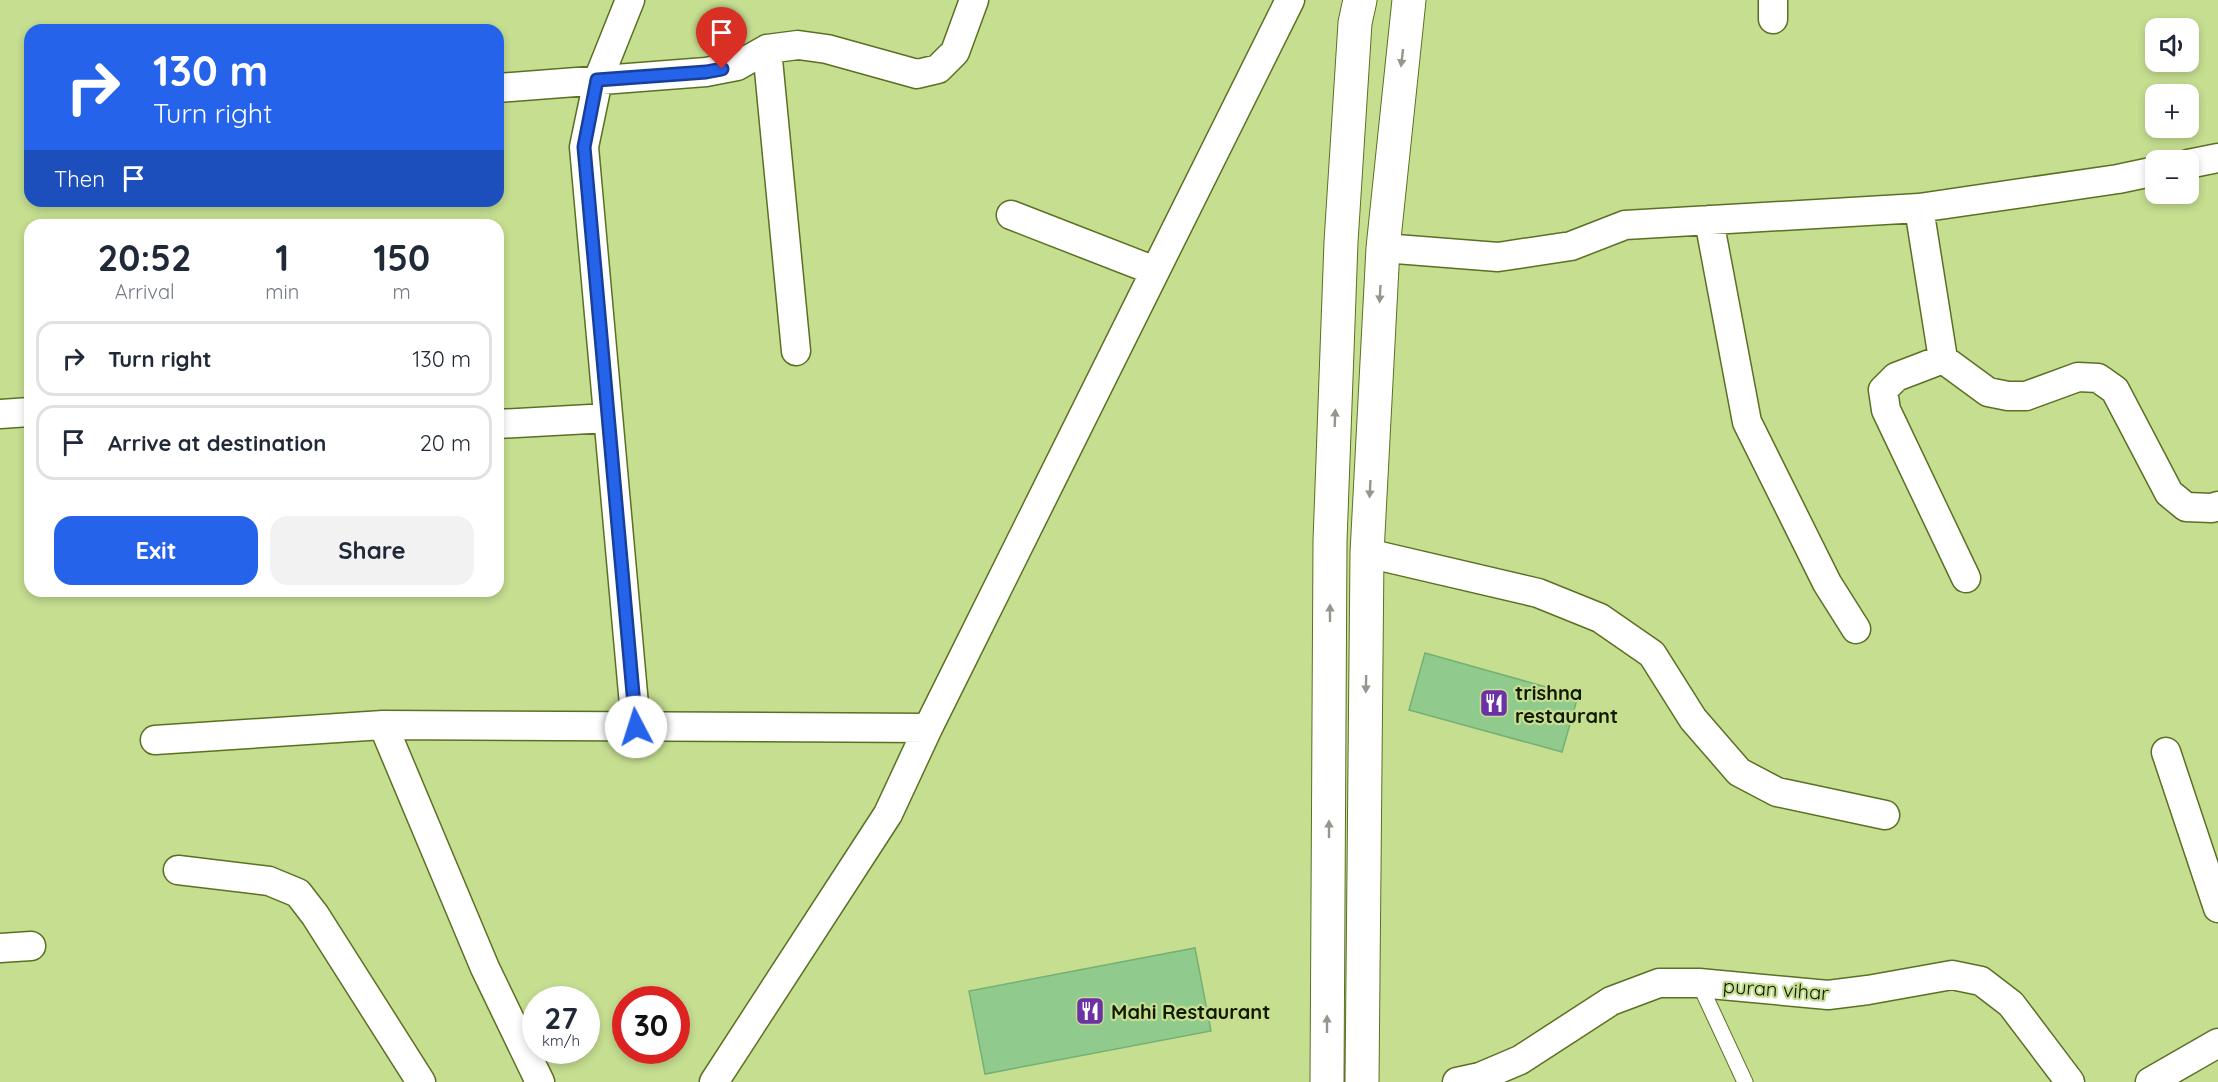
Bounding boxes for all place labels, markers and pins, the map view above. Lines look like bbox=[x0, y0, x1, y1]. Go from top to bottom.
pin bbox=[696, 7, 747, 69]
place label: trishna restaurant bbox=[1515, 680, 1618, 728]
restaurant icon: trishna restaurant bbox=[1478, 687, 1510, 719]
restaurant icon: Mahi Restaurant bbox=[1074, 995, 1106, 1027]
place label: Mahi Restaurant bbox=[1111, 999, 1270, 1024]

